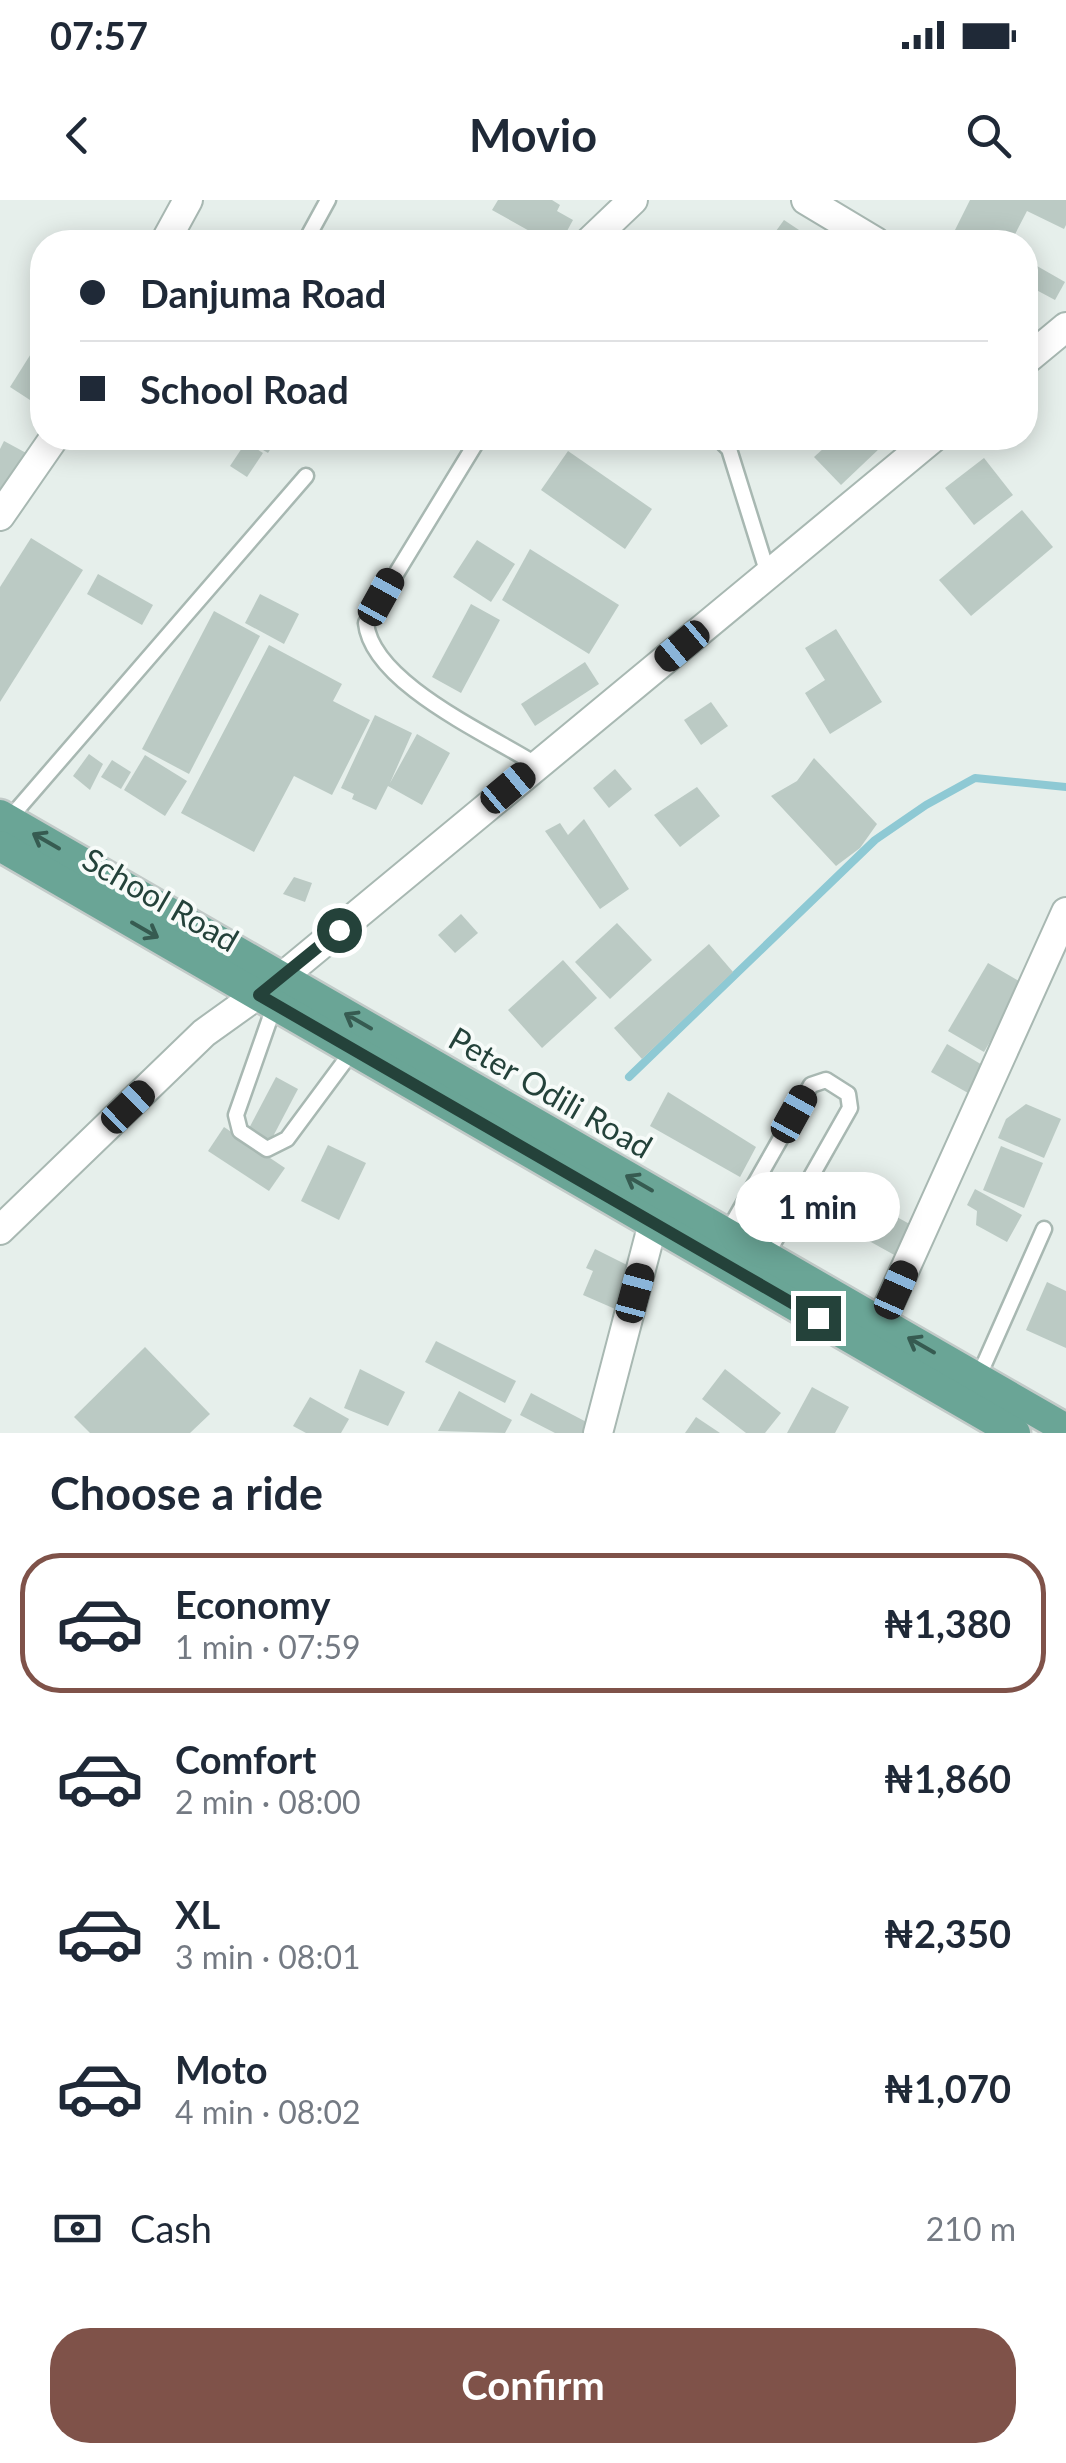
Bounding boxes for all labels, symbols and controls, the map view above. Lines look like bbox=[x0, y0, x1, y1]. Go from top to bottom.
text: 07:57 bbox=[50, 12, 148, 58]
icon: back bbox=[50, 108, 105, 163]
text: Movio bbox=[469, 108, 597, 162]
icon: search bbox=[961, 108, 1016, 163]
text: Danjuma Road bbox=[140, 270, 386, 316]
text: School Road bbox=[140, 366, 349, 412]
car bbox=[353, 563, 409, 631]
car bbox=[649, 615, 715, 677]
car bbox=[475, 757, 541, 819]
one-way arrow bbox=[32, 831, 61, 851]
street label: School Road bbox=[76, 839, 246, 959]
route start bbox=[317, 908, 362, 953]
one-way arrow bbox=[130, 920, 159, 940]
one-way arrow bbox=[344, 1011, 373, 1031]
street label: Peter Odili Road bbox=[443, 1018, 659, 1166]
car bbox=[96, 1075, 160, 1139]
car bbox=[766, 1080, 822, 1148]
one-way arrow bbox=[626, 1173, 654, 1193]
callout: 1 min bbox=[736, 1173, 900, 1243]
text: 1 min bbox=[778, 1187, 857, 1226]
car bbox=[870, 1256, 922, 1324]
car bbox=[613, 1260, 657, 1326]
route end bbox=[796, 1296, 841, 1341]
one-way arrow bbox=[907, 1335, 936, 1355]
text: Choose a ride bbox=[50, 1466, 323, 1520]
icon: car bbox=[55, 1578, 145, 1668]
text: Economy bbox=[175, 1581, 330, 1627]
text: ₦1,380 bbox=[884, 1600, 1011, 1646]
text: 1 min · 07:59 bbox=[175, 1627, 361, 1666]
icon: car bbox=[55, 1733, 145, 1823]
text: Comfort bbox=[175, 1736, 316, 1782]
text: ₦1,860 bbox=[884, 1755, 1011, 1801]
text: 2 min · 08:00 bbox=[175, 1782, 361, 1821]
icon: car bbox=[55, 1888, 145, 1978]
text: XL bbox=[175, 1891, 220, 1937]
text: ₦2,350 bbox=[884, 1910, 1011, 1956]
text: 3 min · 08:01 bbox=[175, 1937, 361, 1976]
icon: car bbox=[55, 2043, 145, 2133]
text: Moto bbox=[175, 2046, 268, 2092]
text: ₦1,070 bbox=[884, 2065, 1011, 2111]
text: 4 min · 08:02 bbox=[175, 2092, 361, 2131]
icon: cash bbox=[50, 2201, 105, 2256]
text: Cash bbox=[130, 2205, 212, 2251]
text: 210 m bbox=[926, 2209, 1016, 2248]
button: Confirm bbox=[50, 2328, 1016, 2443]

